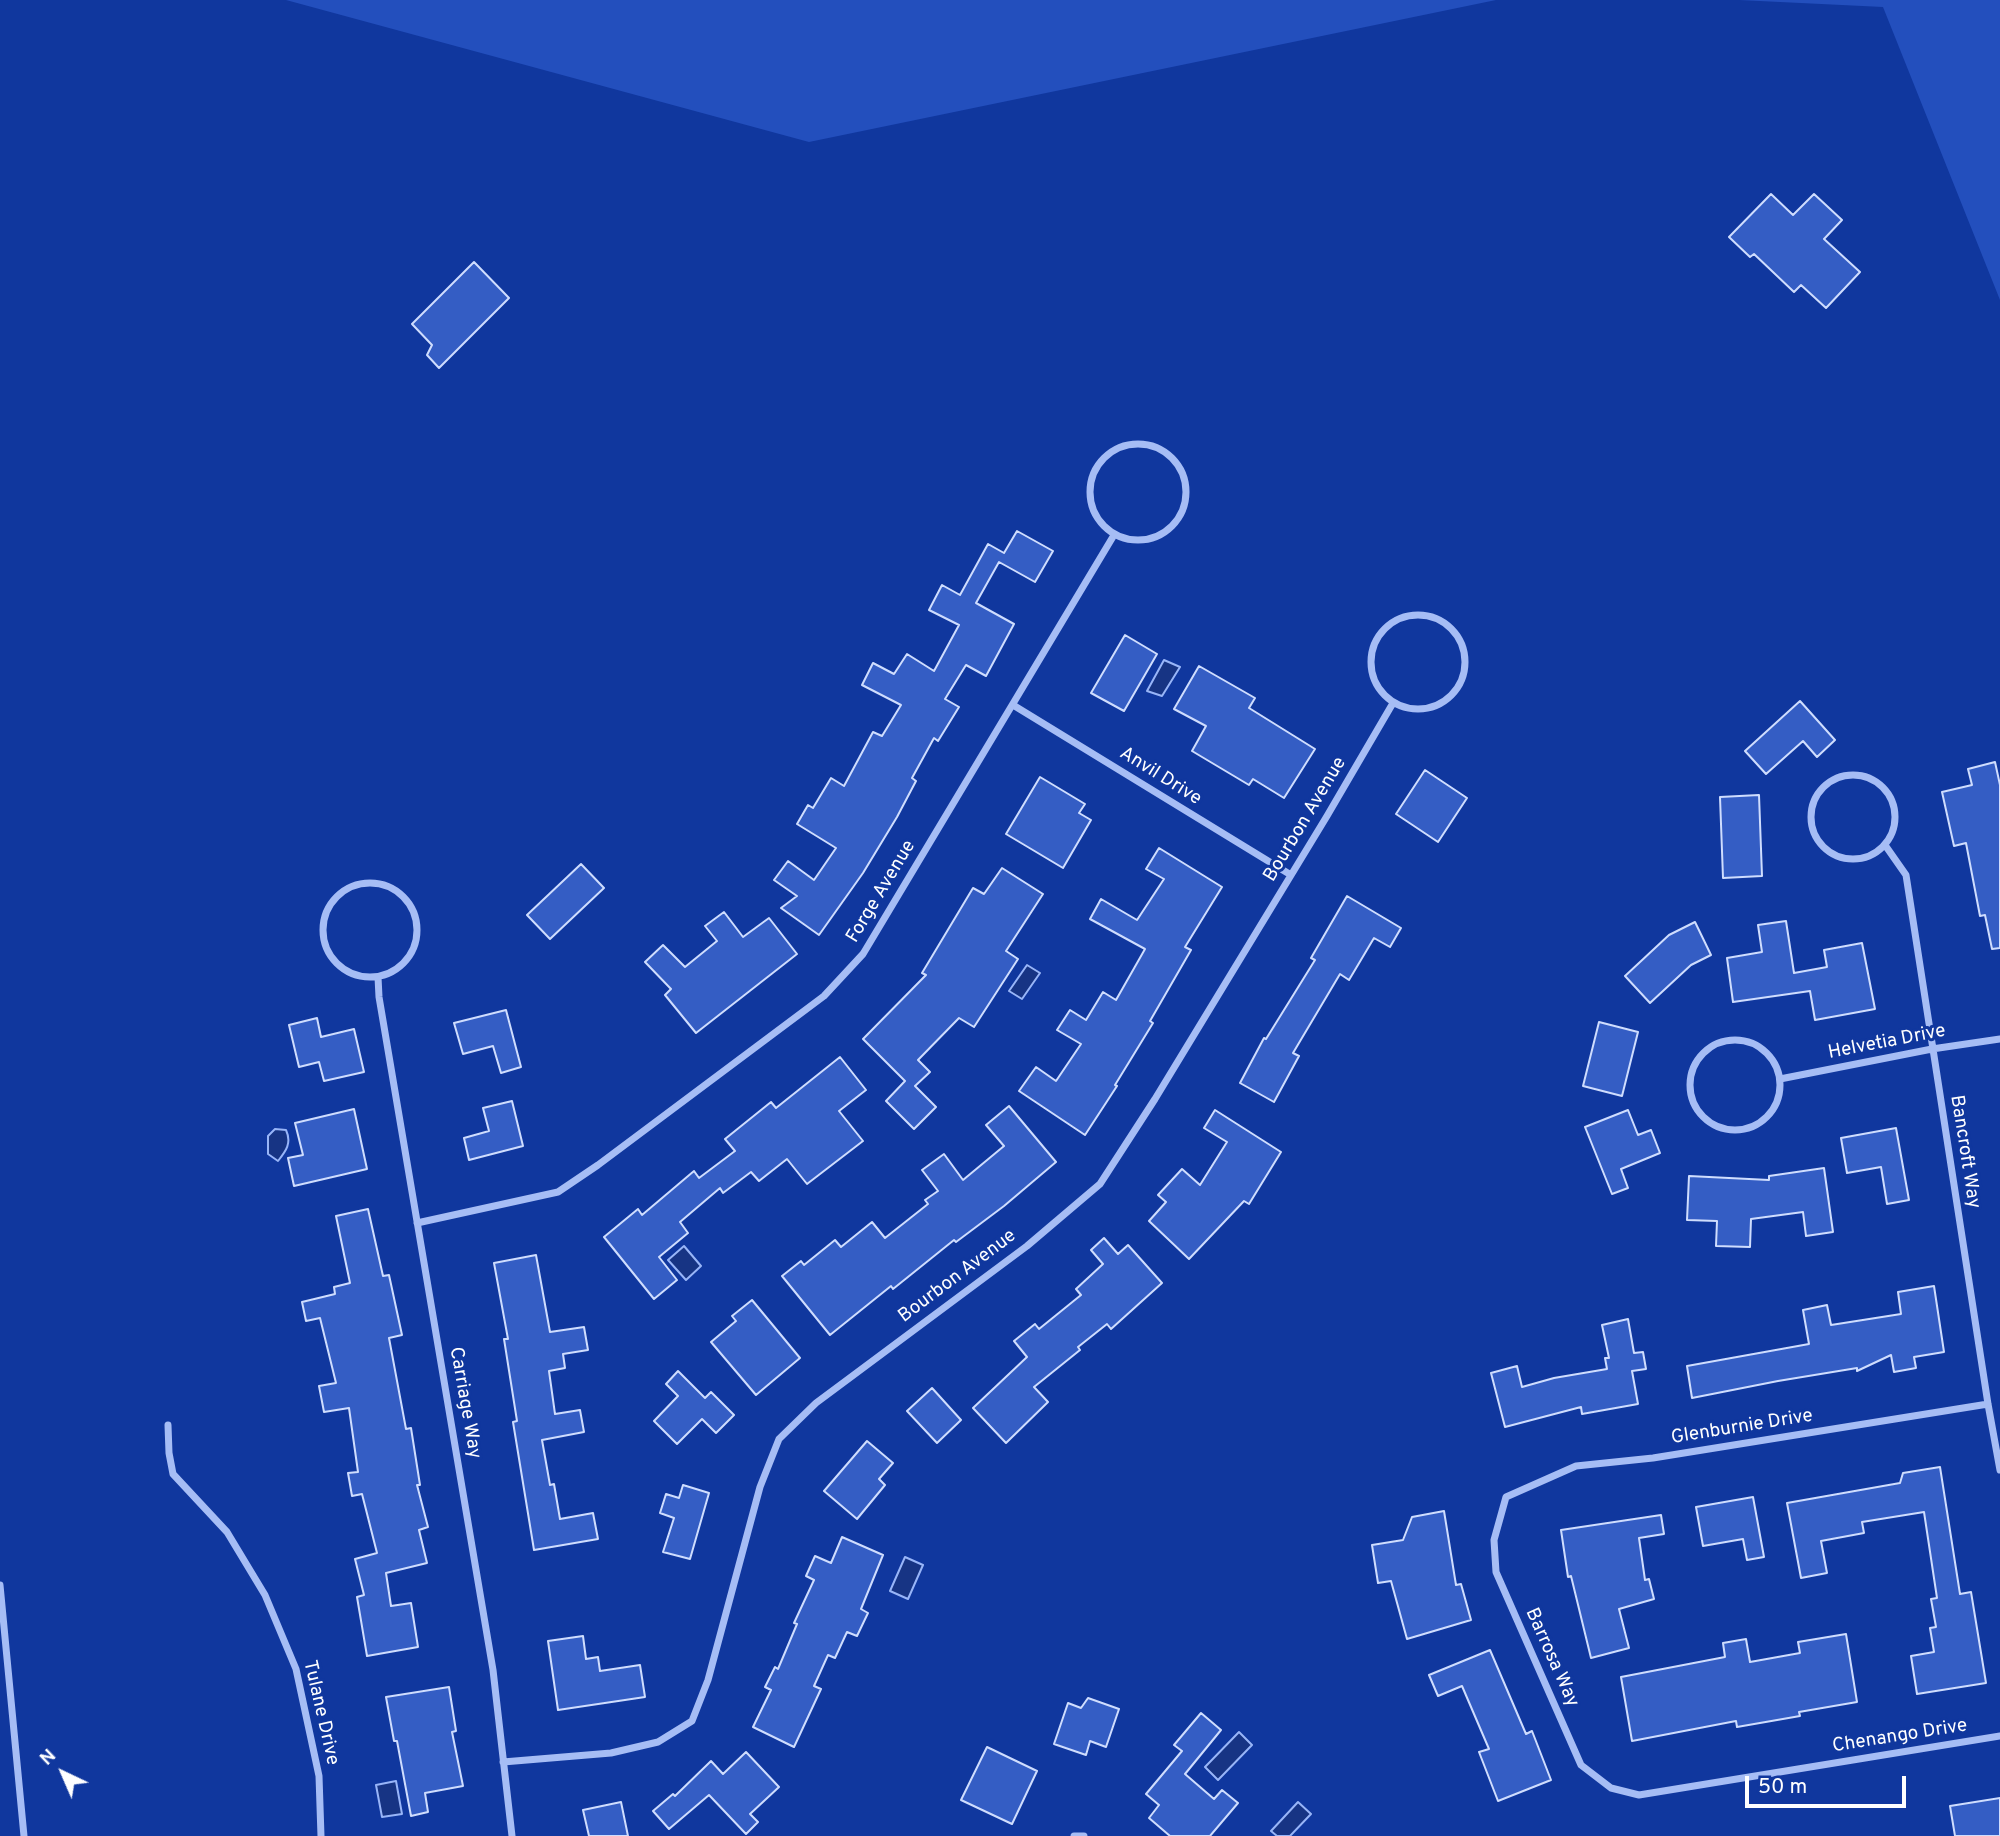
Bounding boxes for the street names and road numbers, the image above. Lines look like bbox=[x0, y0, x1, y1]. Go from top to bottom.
street label: Anvil Drive bbox=[1115, 743, 1205, 811]
street label: Bourbon Avenue bbox=[1260, 753, 1352, 887]
street label: Forge Avenue bbox=[843, 837, 921, 947]
street label: Helvetia Drive bbox=[1826, 1020, 1948, 1066]
street label: Bancroft Way bbox=[1944, 1094, 1984, 1210]
street label: Bourbon Avenue bbox=[895, 1225, 1021, 1329]
street label: Carriage Way bbox=[443, 1345, 485, 1461]
street label: Glenburnie Drive bbox=[1670, 1406, 1814, 1450]
street label: Barrosa Way bbox=[1519, 1605, 1583, 1711]
street label: Tulane Drive bbox=[297, 1658, 343, 1768]
street label: Chenango Drive bbox=[1831, 1715, 1969, 1759]

